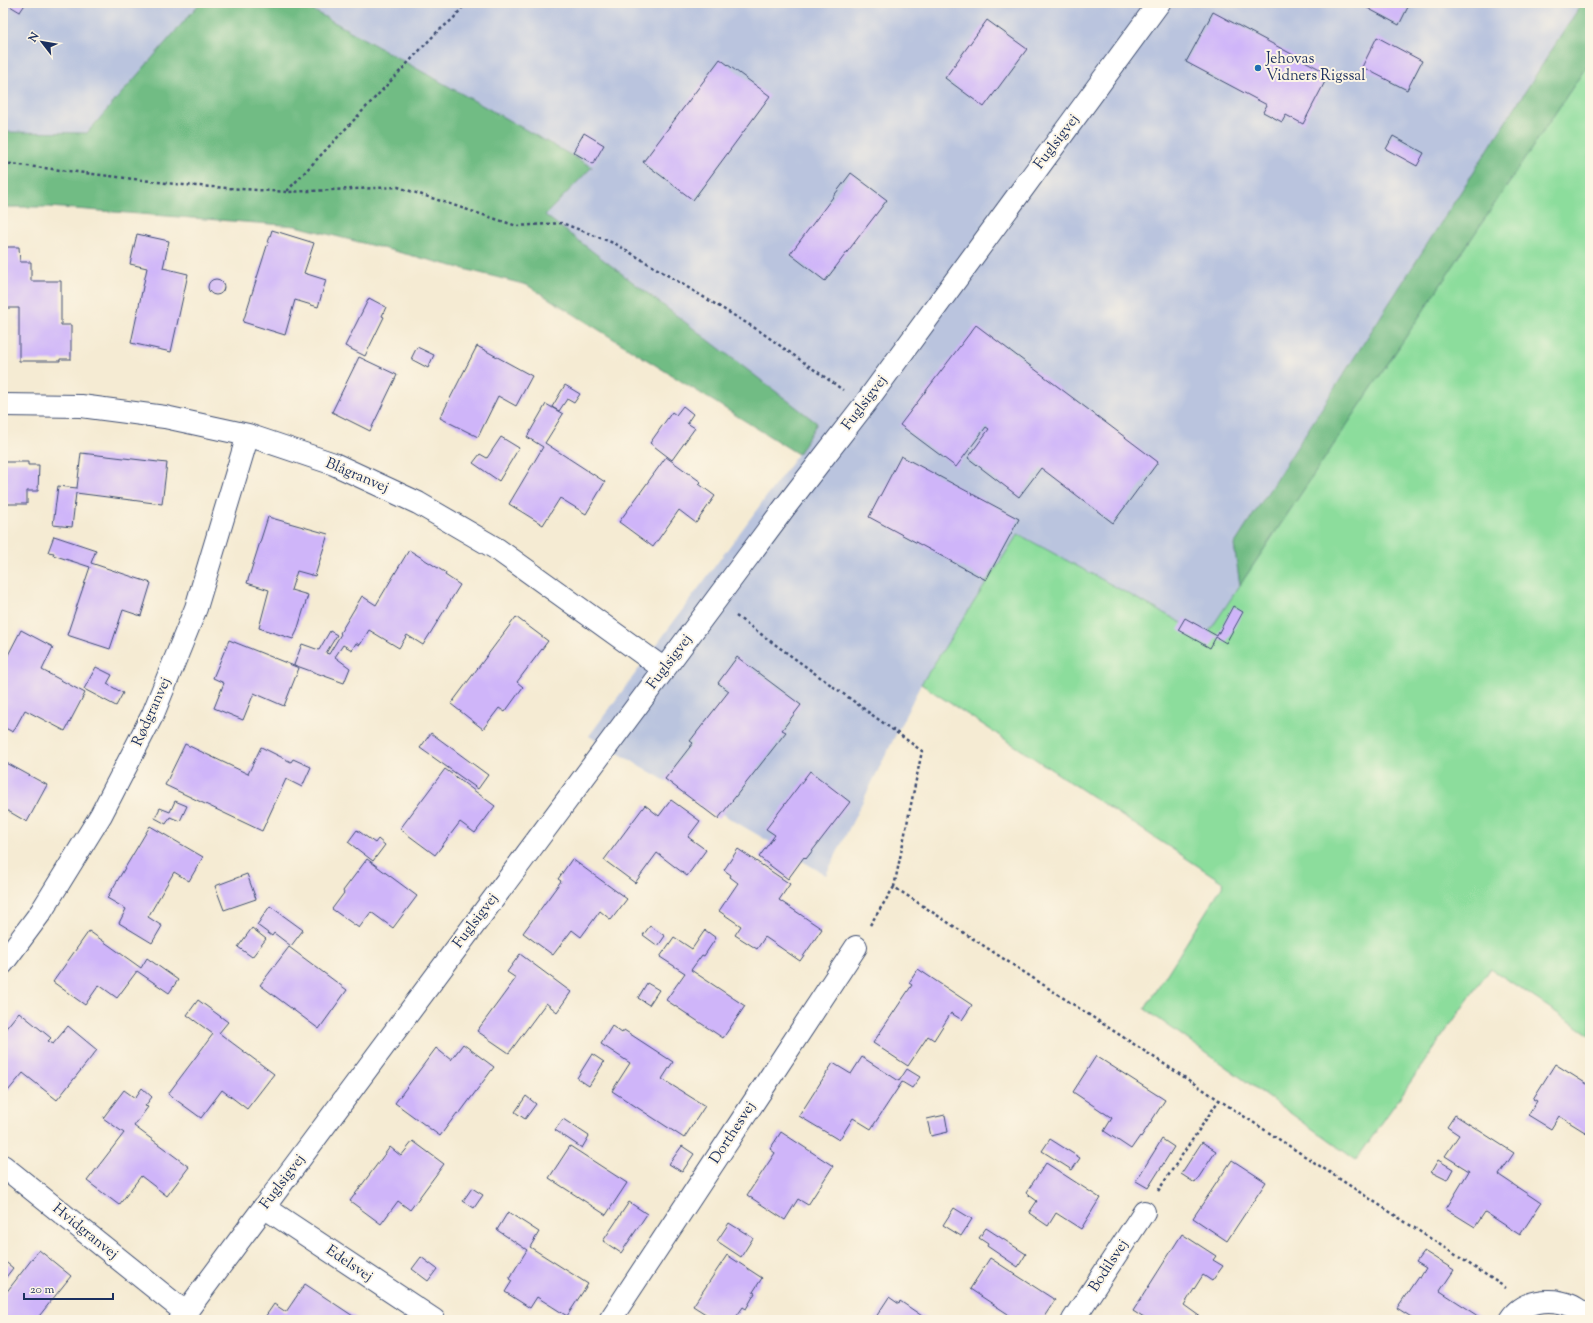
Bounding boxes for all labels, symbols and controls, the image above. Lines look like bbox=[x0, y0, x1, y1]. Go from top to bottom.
north arrow bbox=[22, 22, 62, 62]
text: N bbox=[25, 29, 44, 46]
place label: Jehovas Vidners Rigssal bbox=[1265, 49, 1365, 87]
marker: Jehovas Vidners Rigssal bbox=[1253, 63, 1263, 73]
street label: Fuglsigvej bbox=[1029, 110, 1085, 174]
street label: Fuglsigvej bbox=[837, 371, 893, 435]
street label: Blågranvej bbox=[322, 453, 392, 499]
street label: Fuglsigvej bbox=[642, 630, 698, 694]
street label: Rødgranvej bbox=[127, 674, 177, 750]
street label: Fuglsigvej bbox=[448, 889, 504, 953]
street label: Dorthesvej bbox=[705, 1098, 761, 1168]
street label: Fuglsigvej bbox=[255, 1150, 311, 1214]
street label: Hvidgranvej bbox=[48, 1199, 122, 1265]
street label: Bodilsvej bbox=[1084, 1236, 1134, 1296]
street label: Edelsvej bbox=[321, 1241, 377, 1287]
scale bar bbox=[24, 1275, 113, 1301]
text: 20 m bbox=[30, 1281, 55, 1299]

